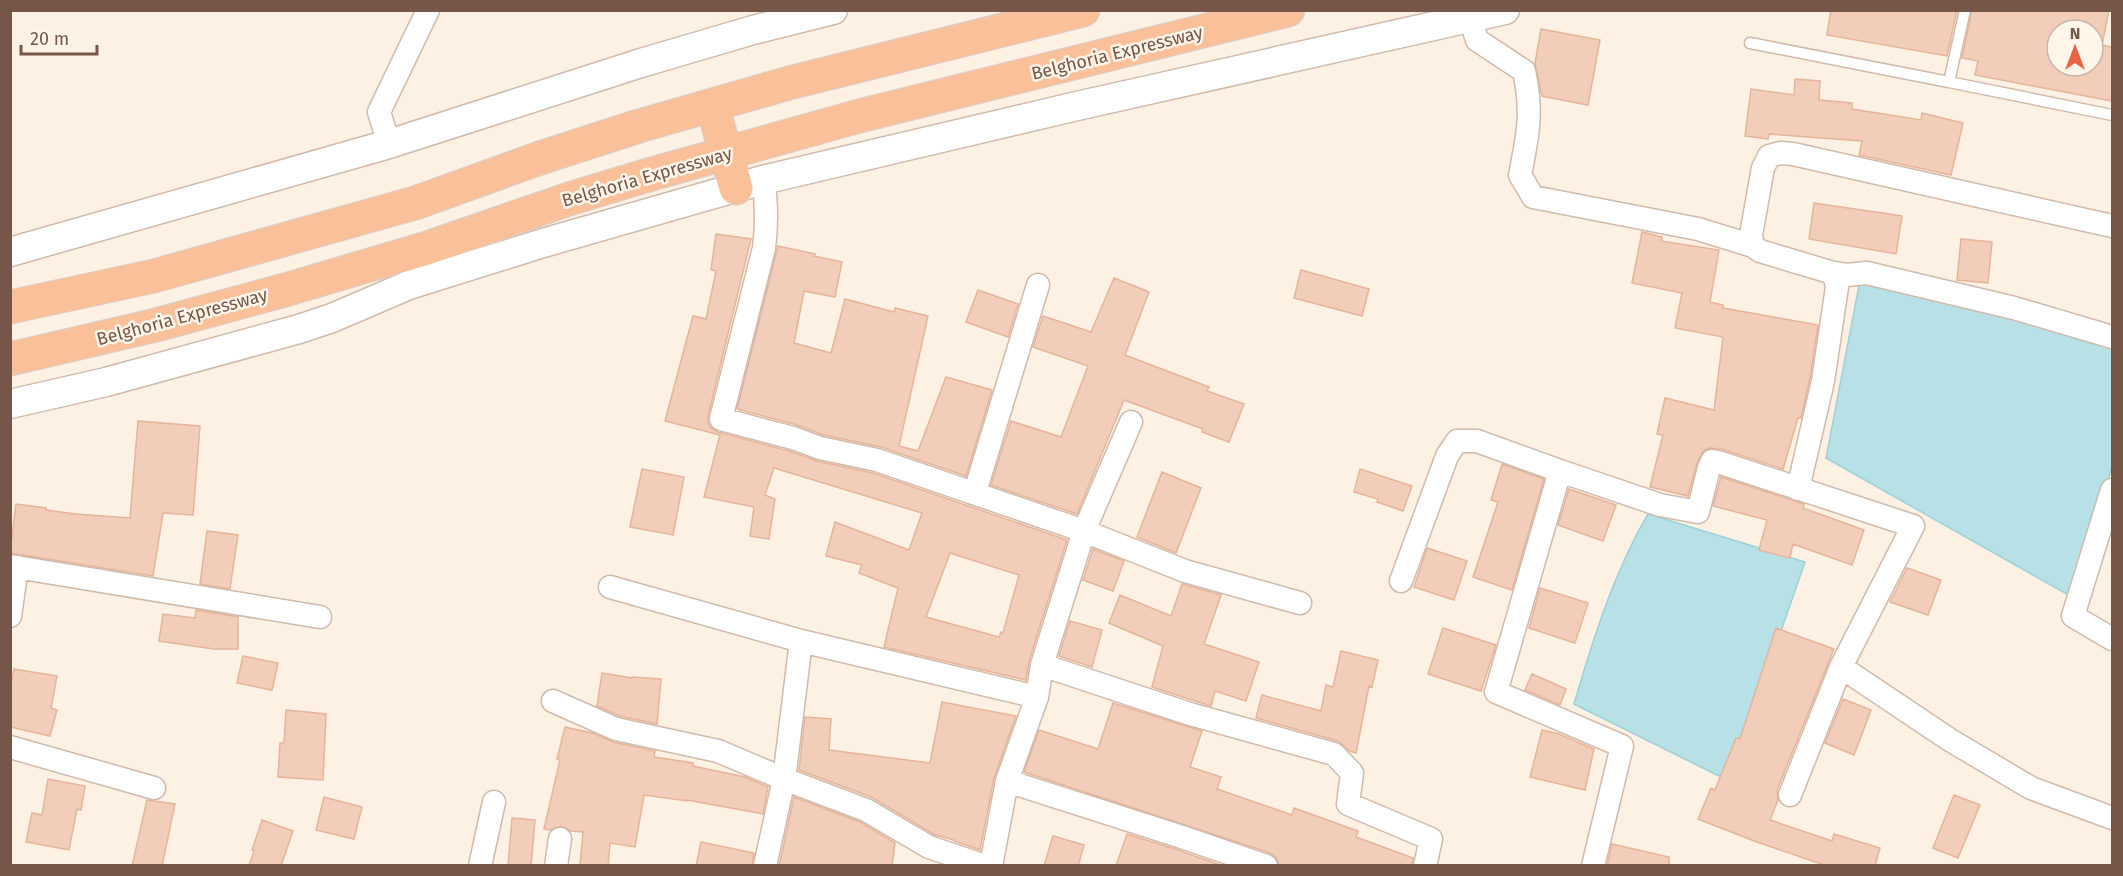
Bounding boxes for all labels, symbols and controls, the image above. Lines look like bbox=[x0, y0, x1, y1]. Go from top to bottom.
scale bar bbox=[21, 18, 98, 56]
north arrow bbox=[2045, 18, 2105, 78]
street label: Belghoria Expressway bbox=[1029, 21, 1205, 85]
text: N bbox=[2070, 24, 2080, 43]
text: 20 m bbox=[30, 28, 69, 50]
street label: Belghoria Expressway bbox=[559, 142, 735, 212]
street label: Belghoria Expressway bbox=[94, 284, 270, 350]

